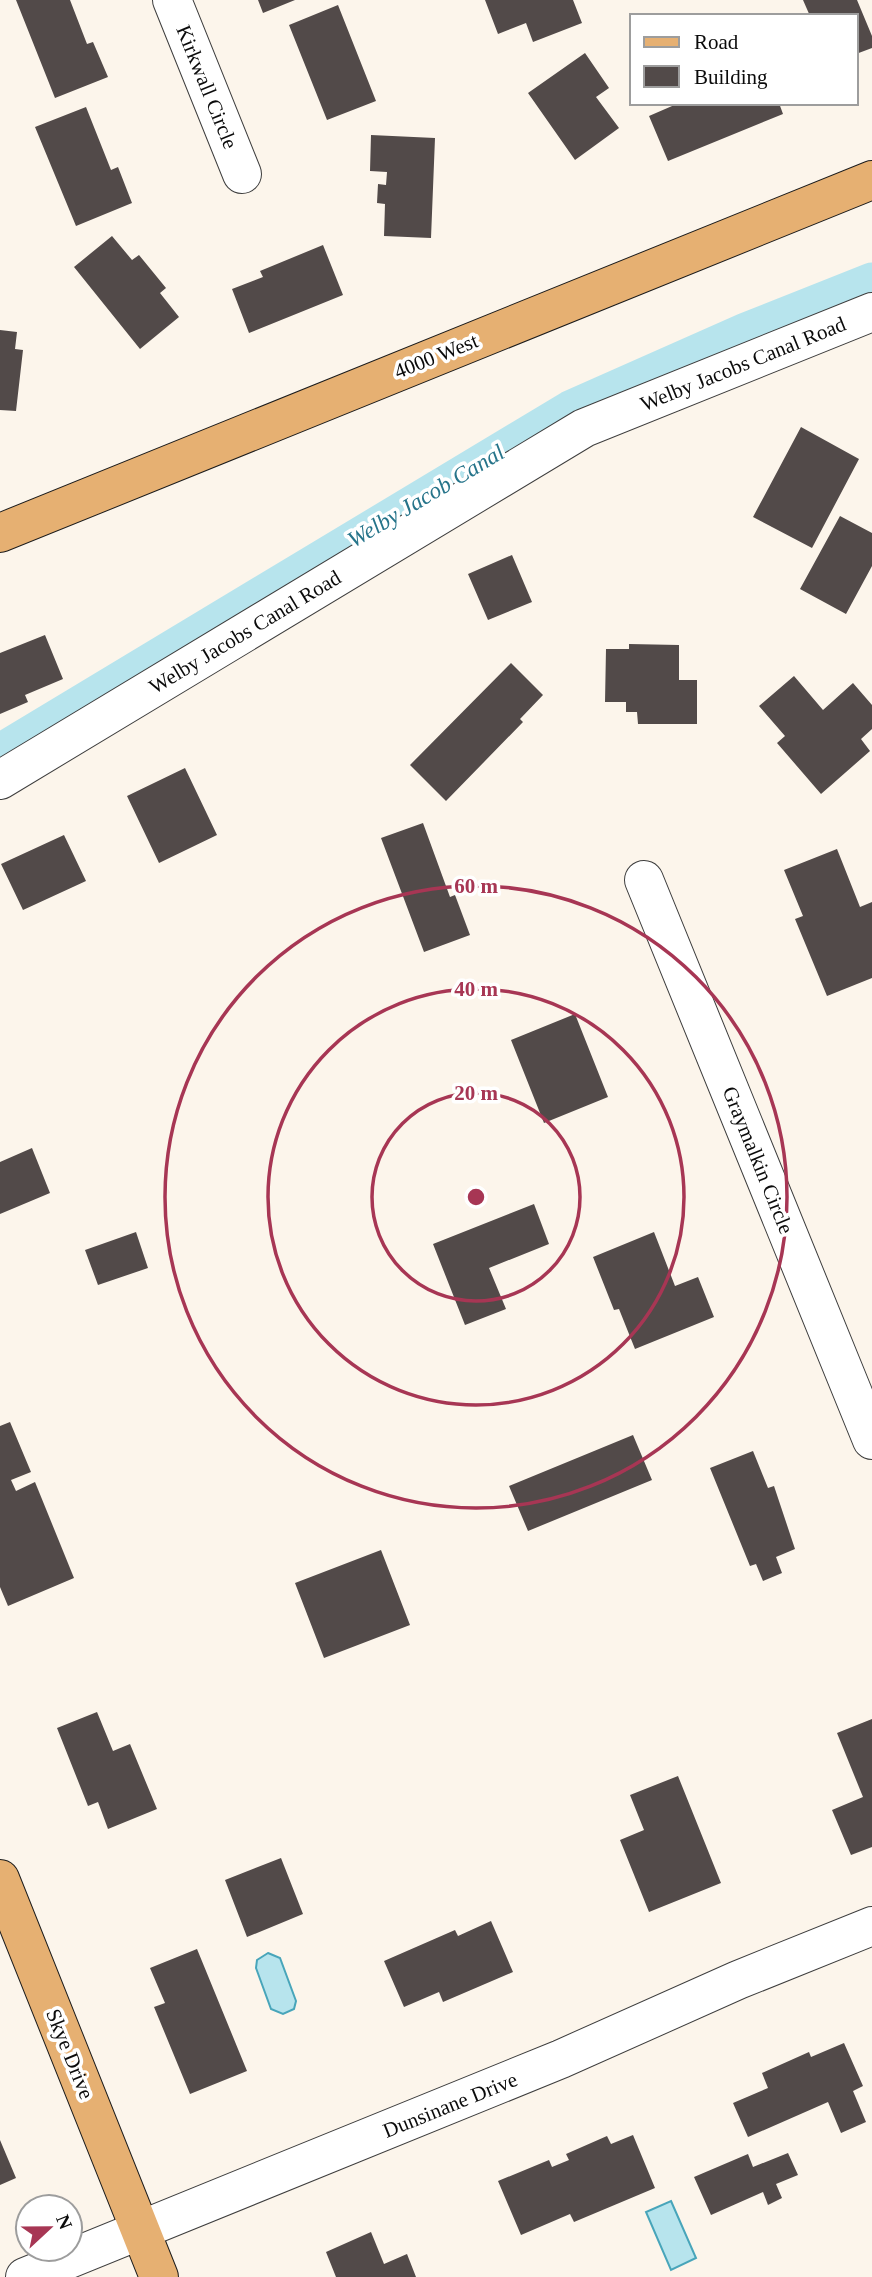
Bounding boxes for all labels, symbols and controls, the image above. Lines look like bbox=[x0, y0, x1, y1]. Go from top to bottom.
legend bbox=[630, 14, 858, 105]
street label: Kirkwall Circle bbox=[171, 22, 243, 152]
text: Road bbox=[694, 30, 739, 54]
text: Building bbox=[694, 65, 768, 89]
street label: Welby Jacobs Canal Road bbox=[637, 312, 850, 416]
street label: 4000 West bbox=[391, 328, 482, 384]
water label: Welby Jacob Canal bbox=[343, 439, 509, 553]
street label: Welby Jacobs Canal Road bbox=[145, 565, 346, 699]
text: 60 m bbox=[454, 874, 498, 898]
text: 40 m bbox=[454, 977, 498, 1001]
text: 20 m bbox=[454, 1081, 498, 1105]
street label: Graymalkin Circle bbox=[717, 1083, 799, 1237]
centre of rings bbox=[464, 1185, 488, 1209]
street label: Skye Drive bbox=[41, 2005, 99, 2103]
street label: Dunsinane Drive bbox=[379, 2067, 521, 2143]
north arrow bbox=[14, 2193, 84, 2263]
text: N bbox=[52, 2212, 77, 2232]

